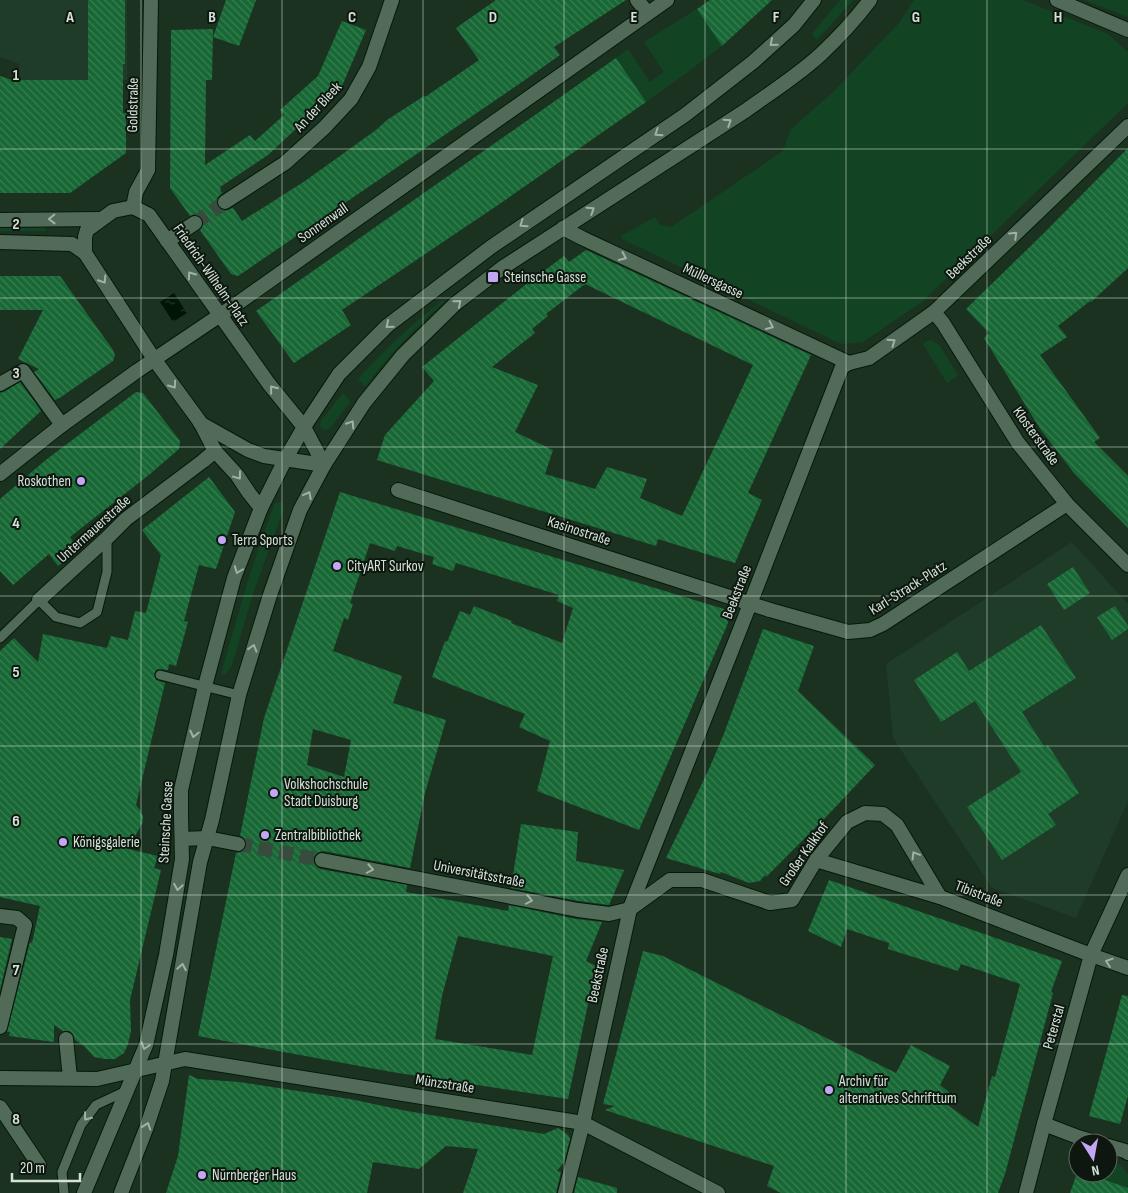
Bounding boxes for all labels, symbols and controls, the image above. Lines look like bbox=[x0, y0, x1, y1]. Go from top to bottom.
text: A bbox=[65, 8, 74, 27]
text: B bbox=[208, 8, 216, 27]
text: C bbox=[348, 8, 356, 27]
text: D bbox=[489, 8, 497, 27]
text: E bbox=[631, 8, 638, 27]
text: F bbox=[773, 8, 780, 27]
text: G bbox=[912, 8, 920, 27]
text: H bbox=[1054, 8, 1062, 27]
one-way arrow bbox=[770, 38, 779, 47]
text: 1 bbox=[13, 66, 20, 85]
street label: Goldstraße bbox=[123, 77, 143, 133]
street label: An der Bleek bbox=[289, 78, 346, 137]
one-way arrow bbox=[722, 119, 731, 128]
one-way arrow bbox=[654, 127, 663, 136]
street label: Sonnenwall bbox=[294, 199, 352, 247]
one-way arrow bbox=[586, 207, 595, 216]
one-way arrow bbox=[48, 214, 56, 224]
text: 2 bbox=[12, 215, 20, 234]
one-way arrow bbox=[519, 218, 529, 227]
street label: Friedrich-Wilhelm-Platz bbox=[169, 220, 254, 330]
street label: Beekstraße bbox=[942, 231, 996, 283]
one-way arrow bbox=[1009, 232, 1018, 241]
one-way arrow bbox=[618, 251, 627, 261]
street label: Müllersgasse bbox=[680, 259, 746, 303]
place label: Steinsche Gasse bbox=[504, 268, 586, 287]
marker: Steinsche Gasse bbox=[486, 270, 500, 284]
one-way arrow bbox=[188, 271, 197, 281]
one-way arrow bbox=[97, 274, 106, 284]
one-way arrow bbox=[452, 300, 461, 308]
one-way arrow bbox=[386, 319, 395, 328]
one-way arrow bbox=[765, 320, 774, 330]
one-way arrow bbox=[886, 339, 896, 348]
text: 3 bbox=[12, 364, 20, 383]
one-way arrow bbox=[167, 379, 176, 388]
one-way arrow bbox=[271, 386, 279, 395]
street label: Klosterstraße bbox=[1008, 403, 1064, 469]
one-way arrow bbox=[344, 420, 354, 429]
one-way arrow bbox=[232, 470, 240, 479]
place label: Roskothen bbox=[17, 472, 71, 491]
marker: Roskothen bbox=[75, 475, 87, 487]
street label: Untermauerstraße bbox=[53, 491, 135, 567]
one-way arrow bbox=[302, 492, 312, 501]
street label: Kasinostraße bbox=[545, 512, 613, 550]
text: 4 bbox=[12, 514, 20, 533]
place label: Terra Sports bbox=[232, 531, 293, 550]
marker: Terra Sports bbox=[216, 534, 228, 546]
street label: Karl-Strack-Platz bbox=[866, 556, 951, 619]
place label: CityART Surkov bbox=[347, 557, 424, 576]
marker: CityART Surkov bbox=[331, 560, 343, 572]
street label: Beekstraße bbox=[718, 562, 756, 622]
one-way arrow bbox=[233, 565, 244, 574]
one-way arrow bbox=[248, 645, 258, 653]
text: 5 bbox=[12, 663, 20, 682]
one-way arrow bbox=[189, 729, 200, 738]
place label: Volkshochschule Stadt Duisburg bbox=[284, 775, 368, 811]
street label: Steinsche Gasse bbox=[154, 780, 178, 864]
marker: Volkshochschule Stadt Duisburg bbox=[268, 787, 280, 799]
text: 6 bbox=[12, 812, 20, 831]
street label: Großer Kalkhof bbox=[775, 817, 834, 890]
place label: Zentralbibliothek bbox=[275, 826, 361, 845]
marker: Zentralbibliothek bbox=[259, 829, 271, 841]
place label: Königsgalerie bbox=[73, 833, 140, 852]
marker: Königsgalerie bbox=[57, 836, 69, 848]
one-way arrow bbox=[912, 851, 921, 861]
street label: Universitätsstraße bbox=[432, 856, 526, 892]
one-way arrow bbox=[365, 863, 374, 874]
street label: Tibistraße bbox=[952, 876, 1006, 912]
one-way arrow bbox=[173, 883, 183, 891]
one-way arrow bbox=[525, 894, 534, 905]
street label: Beekstraße bbox=[583, 945, 613, 1005]
one-way arrow bbox=[1106, 958, 1114, 968]
text: 7 bbox=[13, 961, 20, 980]
one-way arrow bbox=[177, 963, 187, 972]
street label: Peterstal bbox=[1039, 1003, 1069, 1051]
one-way arrow bbox=[141, 1041, 151, 1050]
street label: Münzstraße bbox=[414, 1070, 476, 1098]
place label: Archiv für alternatives Schrifttum bbox=[838, 1072, 957, 1108]
marker: Archiv für alternatives Schrifttum bbox=[823, 1084, 835, 1096]
text: 8 bbox=[12, 1110, 20, 1129]
one-way arrow bbox=[84, 1111, 92, 1120]
one-way arrow bbox=[141, 1122, 151, 1131]
north arrow bbox=[1068, 1133, 1118, 1183]
scale bar bbox=[12, 1150, 80, 1182]
text: 20 m bbox=[20, 1159, 45, 1178]
text: N bbox=[1090, 1161, 1101, 1179]
place label: Nürnberger Haus bbox=[212, 1166, 297, 1185]
marker: Nürnberger Haus bbox=[196, 1169, 208, 1181]

